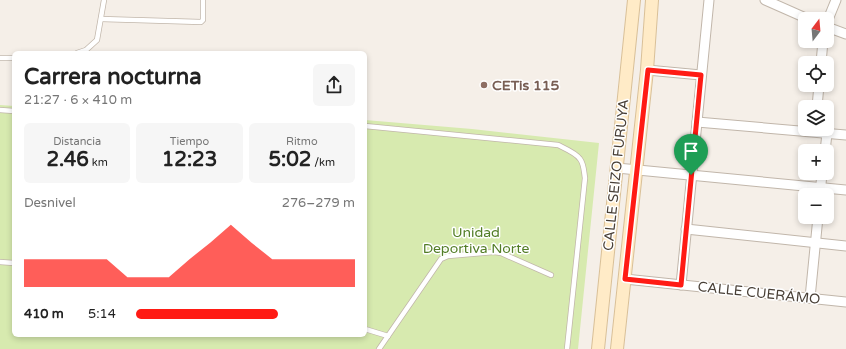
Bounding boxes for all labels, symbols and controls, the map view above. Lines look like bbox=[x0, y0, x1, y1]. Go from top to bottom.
north arrow bbox=[798, 12, 834, 48]
map controls bbox=[798, 12, 834, 224]
button: locate bbox=[798, 56, 834, 92]
text: Carrera nocturna bbox=[24, 64, 202, 90]
button: share bbox=[313, 64, 355, 106]
place label: CETis 115 bbox=[492, 77, 559, 94]
marker: CETis 115 bbox=[479, 80, 489, 90]
text: 21:27 · 6 × 410 m bbox=[24, 92, 132, 108]
street label: CALLE SEIZO FURUYA bbox=[600, 98, 632, 252]
button: layers bbox=[798, 100, 834, 136]
pin bbox=[674, 134, 708, 175]
text: Distancia bbox=[53, 135, 101, 148]
text: Tiempo bbox=[170, 135, 209, 148]
text: Ritmo bbox=[286, 135, 318, 148]
icon: arrive bbox=[680, 140, 702, 162]
button: + bbox=[798, 144, 834, 180]
text: 2.46 bbox=[46, 148, 89, 172]
text: 12:23 bbox=[162, 148, 217, 172]
text: 5:02 bbox=[268, 148, 311, 172]
text: km bbox=[89, 156, 108, 169]
text: /km bbox=[311, 156, 335, 169]
button: − bbox=[798, 188, 834, 224]
text: Desnivel bbox=[24, 195, 76, 211]
text: 276–279 m bbox=[282, 195, 355, 211]
park label: Unidad Deportiva Norte bbox=[423, 224, 529, 257]
street label: CALLE CUERÁMO bbox=[697, 278, 821, 308]
text: 410 m bbox=[24, 306, 64, 322]
text: 5:14 bbox=[88, 306, 116, 322]

